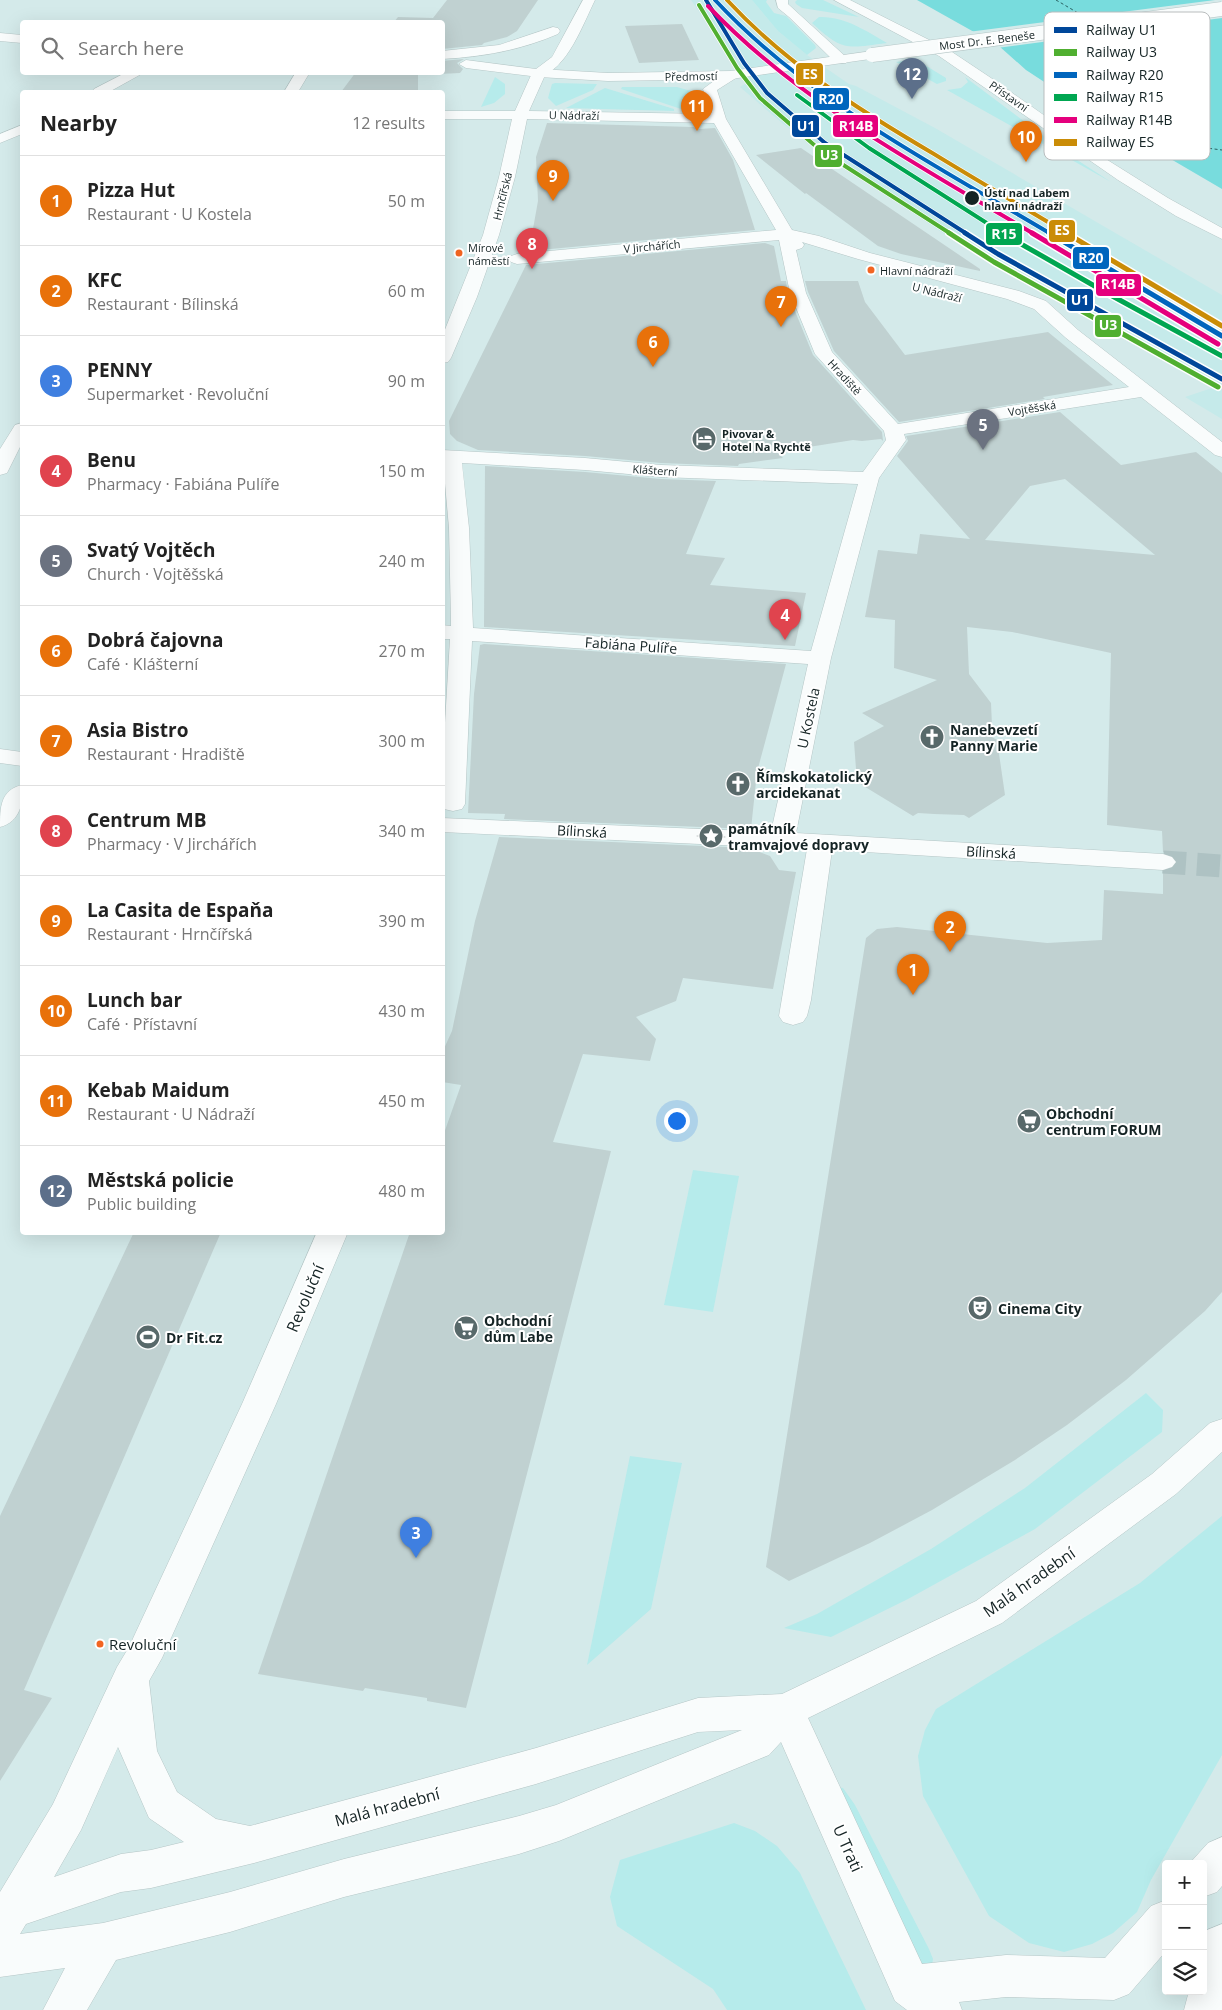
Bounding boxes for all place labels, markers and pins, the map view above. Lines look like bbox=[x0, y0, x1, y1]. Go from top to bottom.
pin: 12 bbox=[896, 58, 928, 99]
pin: 11 bbox=[681, 90, 713, 131]
pin: 10 bbox=[1010, 121, 1042, 162]
pin: 9 bbox=[537, 160, 569, 201]
place label: Ústí nad Labem hlavní nádraží bbox=[984, 185, 1070, 213]
marker: Ústí nad Labem hlavní nádraží bbox=[963, 189, 981, 207]
pin: 8 bbox=[516, 228, 548, 269]
place label: Mírové náměstí bbox=[468, 240, 509, 268]
marker: Mírové náměstí bbox=[454, 248, 464, 258]
place label: Hlavní nádraží bbox=[880, 263, 953, 278]
marker: Hlavní nádraží bbox=[866, 265, 876, 275]
pin: 7 bbox=[765, 286, 797, 327]
pin: 6 bbox=[637, 326, 669, 367]
pin: 5 bbox=[967, 409, 999, 450]
hotel icon: Pivovar & Hotel Na Rychtě bbox=[691, 426, 717, 452]
place label: Pivovar & Hotel Na Rychtě bbox=[722, 426, 811, 454]
pin: 4 bbox=[769, 599, 801, 640]
place label: Nanebevzetí Panny Marie bbox=[950, 720, 1039, 755]
church icon: Nanebevzetí Panny Marie bbox=[919, 724, 945, 750]
place label: Římskokatolický arcidekanat bbox=[756, 767, 872, 802]
church icon: Římskokatolický arcidekanat bbox=[725, 771, 751, 797]
place label: památník tramvajové dopravy bbox=[728, 819, 869, 854]
place icon: památník tramvajové dopravy bbox=[698, 823, 724, 849]
pin: 2 bbox=[934, 911, 966, 952]
pin: 1 bbox=[897, 954, 929, 995]
place label: Obchodní centrum FORUM bbox=[1046, 1104, 1162, 1139]
supermarket icon: Obchodní centrum FORUM bbox=[1016, 1108, 1042, 1134]
theatre icon: Cinema City bbox=[967, 1295, 993, 1321]
place label: Cinema City bbox=[998, 1299, 1082, 1318]
place label: Obchodní dům Labe bbox=[484, 1311, 553, 1346]
supermarket icon: Obchodní dům Labe bbox=[453, 1315, 479, 1341]
sports icon: Dr Fit.cz bbox=[135, 1324, 161, 1350]
place label: Dr Fit.cz bbox=[166, 1328, 223, 1347]
pin: 3 bbox=[400, 1517, 432, 1558]
place label: Revoluční bbox=[109, 1634, 178, 1654]
marker: Revoluční bbox=[95, 1639, 105, 1649]

